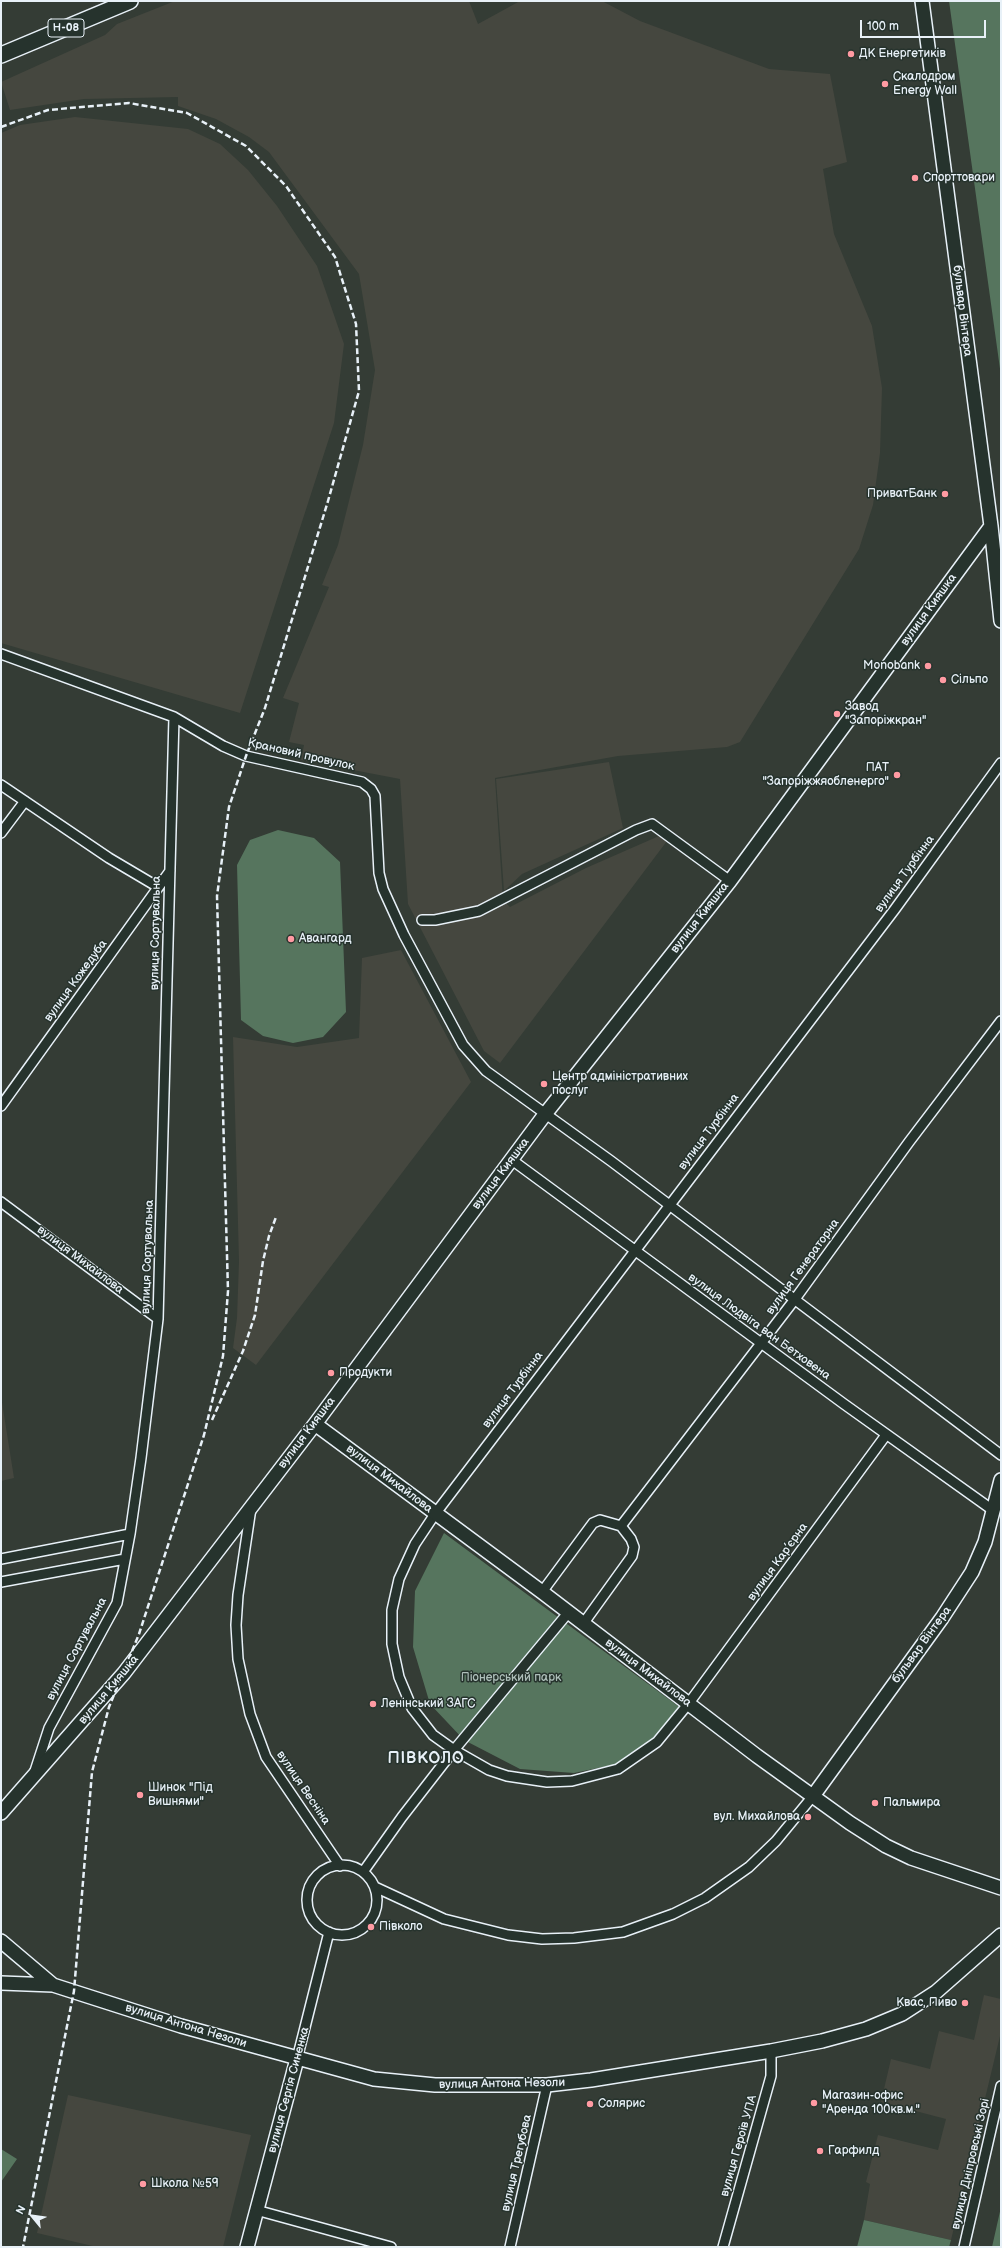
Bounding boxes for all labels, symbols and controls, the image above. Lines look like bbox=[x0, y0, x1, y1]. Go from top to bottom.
scale bar bbox=[862, 12, 988, 38]
road number: Н-08 bbox=[48, 19, 84, 37]
text: 100 m bbox=[867, 19, 899, 34]
place label: ДК Енергетиків bbox=[859, 47, 946, 61]
marker: ДК Енергетиків bbox=[846, 49, 856, 59]
place label: Скалодром Energy Wall bbox=[893, 70, 957, 98]
marker: Скалодром Energy Wall bbox=[880, 79, 890, 89]
place label: Спорттовари bbox=[923, 171, 995, 185]
marker: Спорттовари bbox=[910, 173, 920, 183]
street label: бульвар Вінтера bbox=[949, 265, 975, 357]
place label: ПриватБанк bbox=[867, 487, 937, 501]
marker: ПриватБанк bbox=[940, 489, 950, 499]
street label: вулиця Кияшка bbox=[898, 571, 960, 649]
place label: Monobank bbox=[863, 659, 920, 673]
marker: Monobank bbox=[923, 661, 933, 671]
place label: Сільпо bbox=[951, 673, 988, 687]
marker: Сільпо bbox=[938, 675, 948, 685]
place label: Завод "Запоріжкран" bbox=[845, 700, 926, 728]
marker: Завод "Запоріжкран" bbox=[832, 709, 842, 719]
street label: Крановий провулок bbox=[246, 736, 356, 774]
place label: ПАТ "Запоріжжяобленерго" bbox=[762, 761, 889, 789]
marker: ПАТ "Запоріжжяобленерго" bbox=[892, 770, 902, 780]
street label: вулиця Турбінна bbox=[872, 833, 938, 915]
street label: вулиця Сортувальна bbox=[148, 876, 164, 990]
street label: вулиця Кияшка bbox=[668, 880, 732, 956]
place label: Авангард bbox=[299, 932, 352, 946]
marker: Авангард bbox=[286, 934, 296, 944]
street label: вулиця Кожедуба bbox=[41, 937, 111, 1025]
place label: Центр адміністративних послуг bbox=[552, 1070, 688, 1098]
marker: Центр адміністративних послуг bbox=[539, 1079, 549, 1089]
street label: вулиця Турбінна bbox=[676, 1091, 742, 1173]
street label: вулиця Кияшка bbox=[469, 1135, 533, 1213]
street label: вулиця Сортувальна bbox=[139, 1200, 157, 1314]
street label: вулиця Генераторна bbox=[763, 1216, 843, 1318]
street label: вулиця Михайлова bbox=[34, 1223, 126, 1297]
street label: вулиця Людвіга ван Бетховена bbox=[685, 1271, 833, 1383]
street label: вулиця Турбінна bbox=[480, 1349, 546, 1431]
place label: Продукти bbox=[339, 1366, 392, 1380]
marker: Продукти bbox=[326, 1368, 336, 1378]
street label: вулиця Кияшка bbox=[275, 1394, 339, 1472]
street label: вулиця Михайлова bbox=[343, 1442, 435, 1516]
street label: вулиця Кар’єрна bbox=[745, 1520, 811, 1604]
street label: вулиця Сортувальна bbox=[44, 1595, 110, 1703]
street label: бульвар Вінтера bbox=[889, 1604, 955, 1686]
street label: вулиця Михайлова bbox=[602, 1636, 694, 1710]
street label: вулиця Кияшка bbox=[76, 1652, 142, 1728]
park label: Піонерський парк bbox=[461, 1671, 561, 1685]
place label: Ленінський ЗАГС bbox=[381, 1697, 475, 1711]
marker: Ленінський ЗАГС bbox=[368, 1699, 378, 1709]
street label: вулиця Весніна bbox=[273, 1748, 333, 1828]
district label: ПІВКОЛО bbox=[387, 1749, 465, 1769]
place label: Шинок "Під Вишнями" bbox=[148, 1781, 213, 1809]
marker: Шинок "Під Вишнями" bbox=[135, 1790, 145, 1800]
place label: Пальмира bbox=[883, 1796, 940, 1810]
marker: Пальмира bbox=[870, 1798, 880, 1808]
place label: вул. Михайлова bbox=[713, 1810, 800, 1824]
marker: вул. Михайлова bbox=[803, 1812, 813, 1822]
place label: Півколо bbox=[379, 1920, 423, 1934]
marker: Півколо bbox=[366, 1922, 376, 1932]
place label: Квас, Пиво bbox=[896, 1996, 957, 2010]
marker: Квас, Пиво bbox=[960, 1998, 970, 2008]
street label: вулиця Антона Незоли bbox=[124, 2001, 248, 2051]
street label: вулиця Сергія Синенка bbox=[265, 2025, 313, 2155]
street label: вулиця Антона Незоли bbox=[439, 2076, 565, 2092]
place label: Магазин-офис "Аренда 100кв.м." bbox=[822, 2089, 920, 2117]
street label: вулиця Героїв УПА bbox=[718, 2094, 760, 2198]
place label: Солярис bbox=[598, 2097, 645, 2111]
street label: вулиця Дніпровські Зорі bbox=[949, 2097, 993, 2231]
marker: Магазин-офис "Аренда 100кв.м." bbox=[809, 2098, 819, 2108]
marker: Солярис bbox=[585, 2099, 595, 2109]
street label: вулиця Трегубова bbox=[499, 2113, 535, 2213]
place label: Гарфилд bbox=[828, 2144, 879, 2158]
marker: Гарфилд bbox=[815, 2146, 825, 2156]
place label: Школа №59 bbox=[151, 2177, 219, 2191]
marker: Школа №59 bbox=[138, 2179, 148, 2189]
north arrow bbox=[12, 2196, 52, 2236]
text: N bbox=[13, 2203, 29, 2217]

